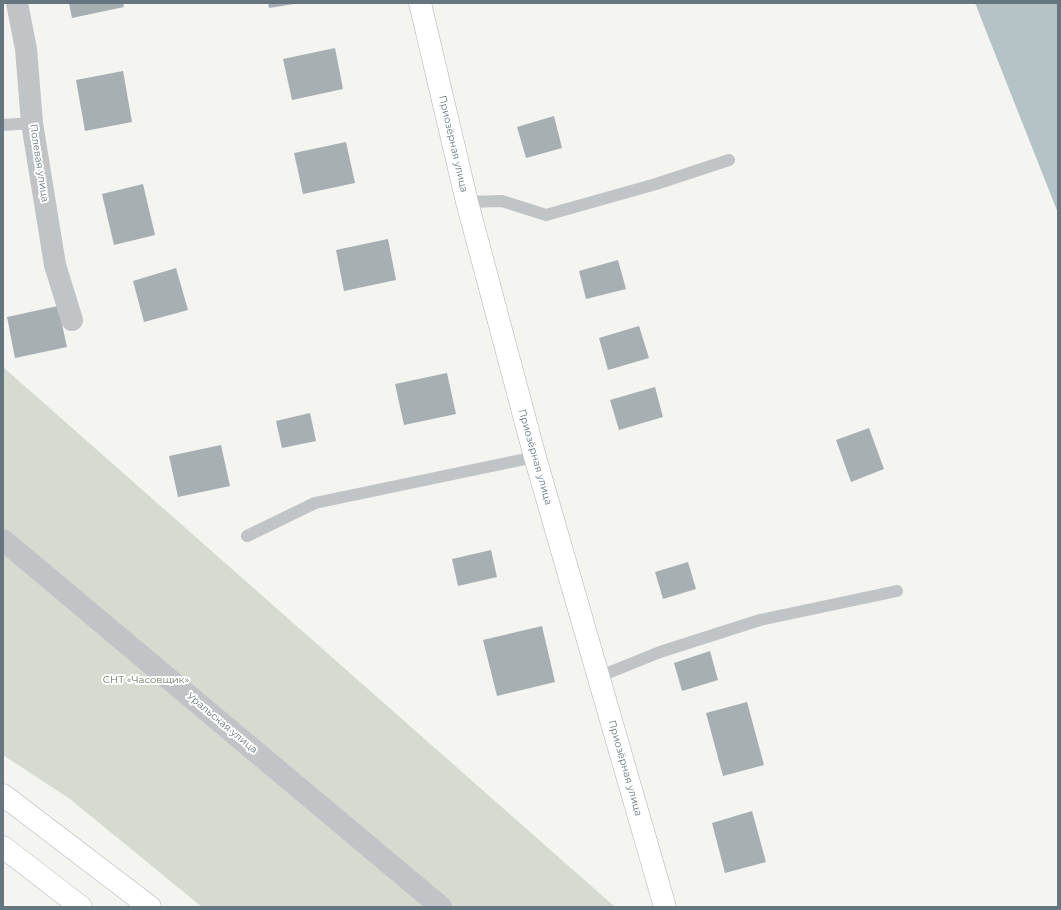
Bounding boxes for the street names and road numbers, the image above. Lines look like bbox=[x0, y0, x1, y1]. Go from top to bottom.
street label: Приозёрная улица bbox=[436, 94, 470, 194]
street label: Полевая улица bbox=[27, 123, 51, 203]
street label: Приозёрная улица bbox=[516, 408, 554, 506]
street label: Уральская улица bbox=[184, 690, 260, 756]
street label: Приозёрная улица bbox=[606, 719, 644, 817]

